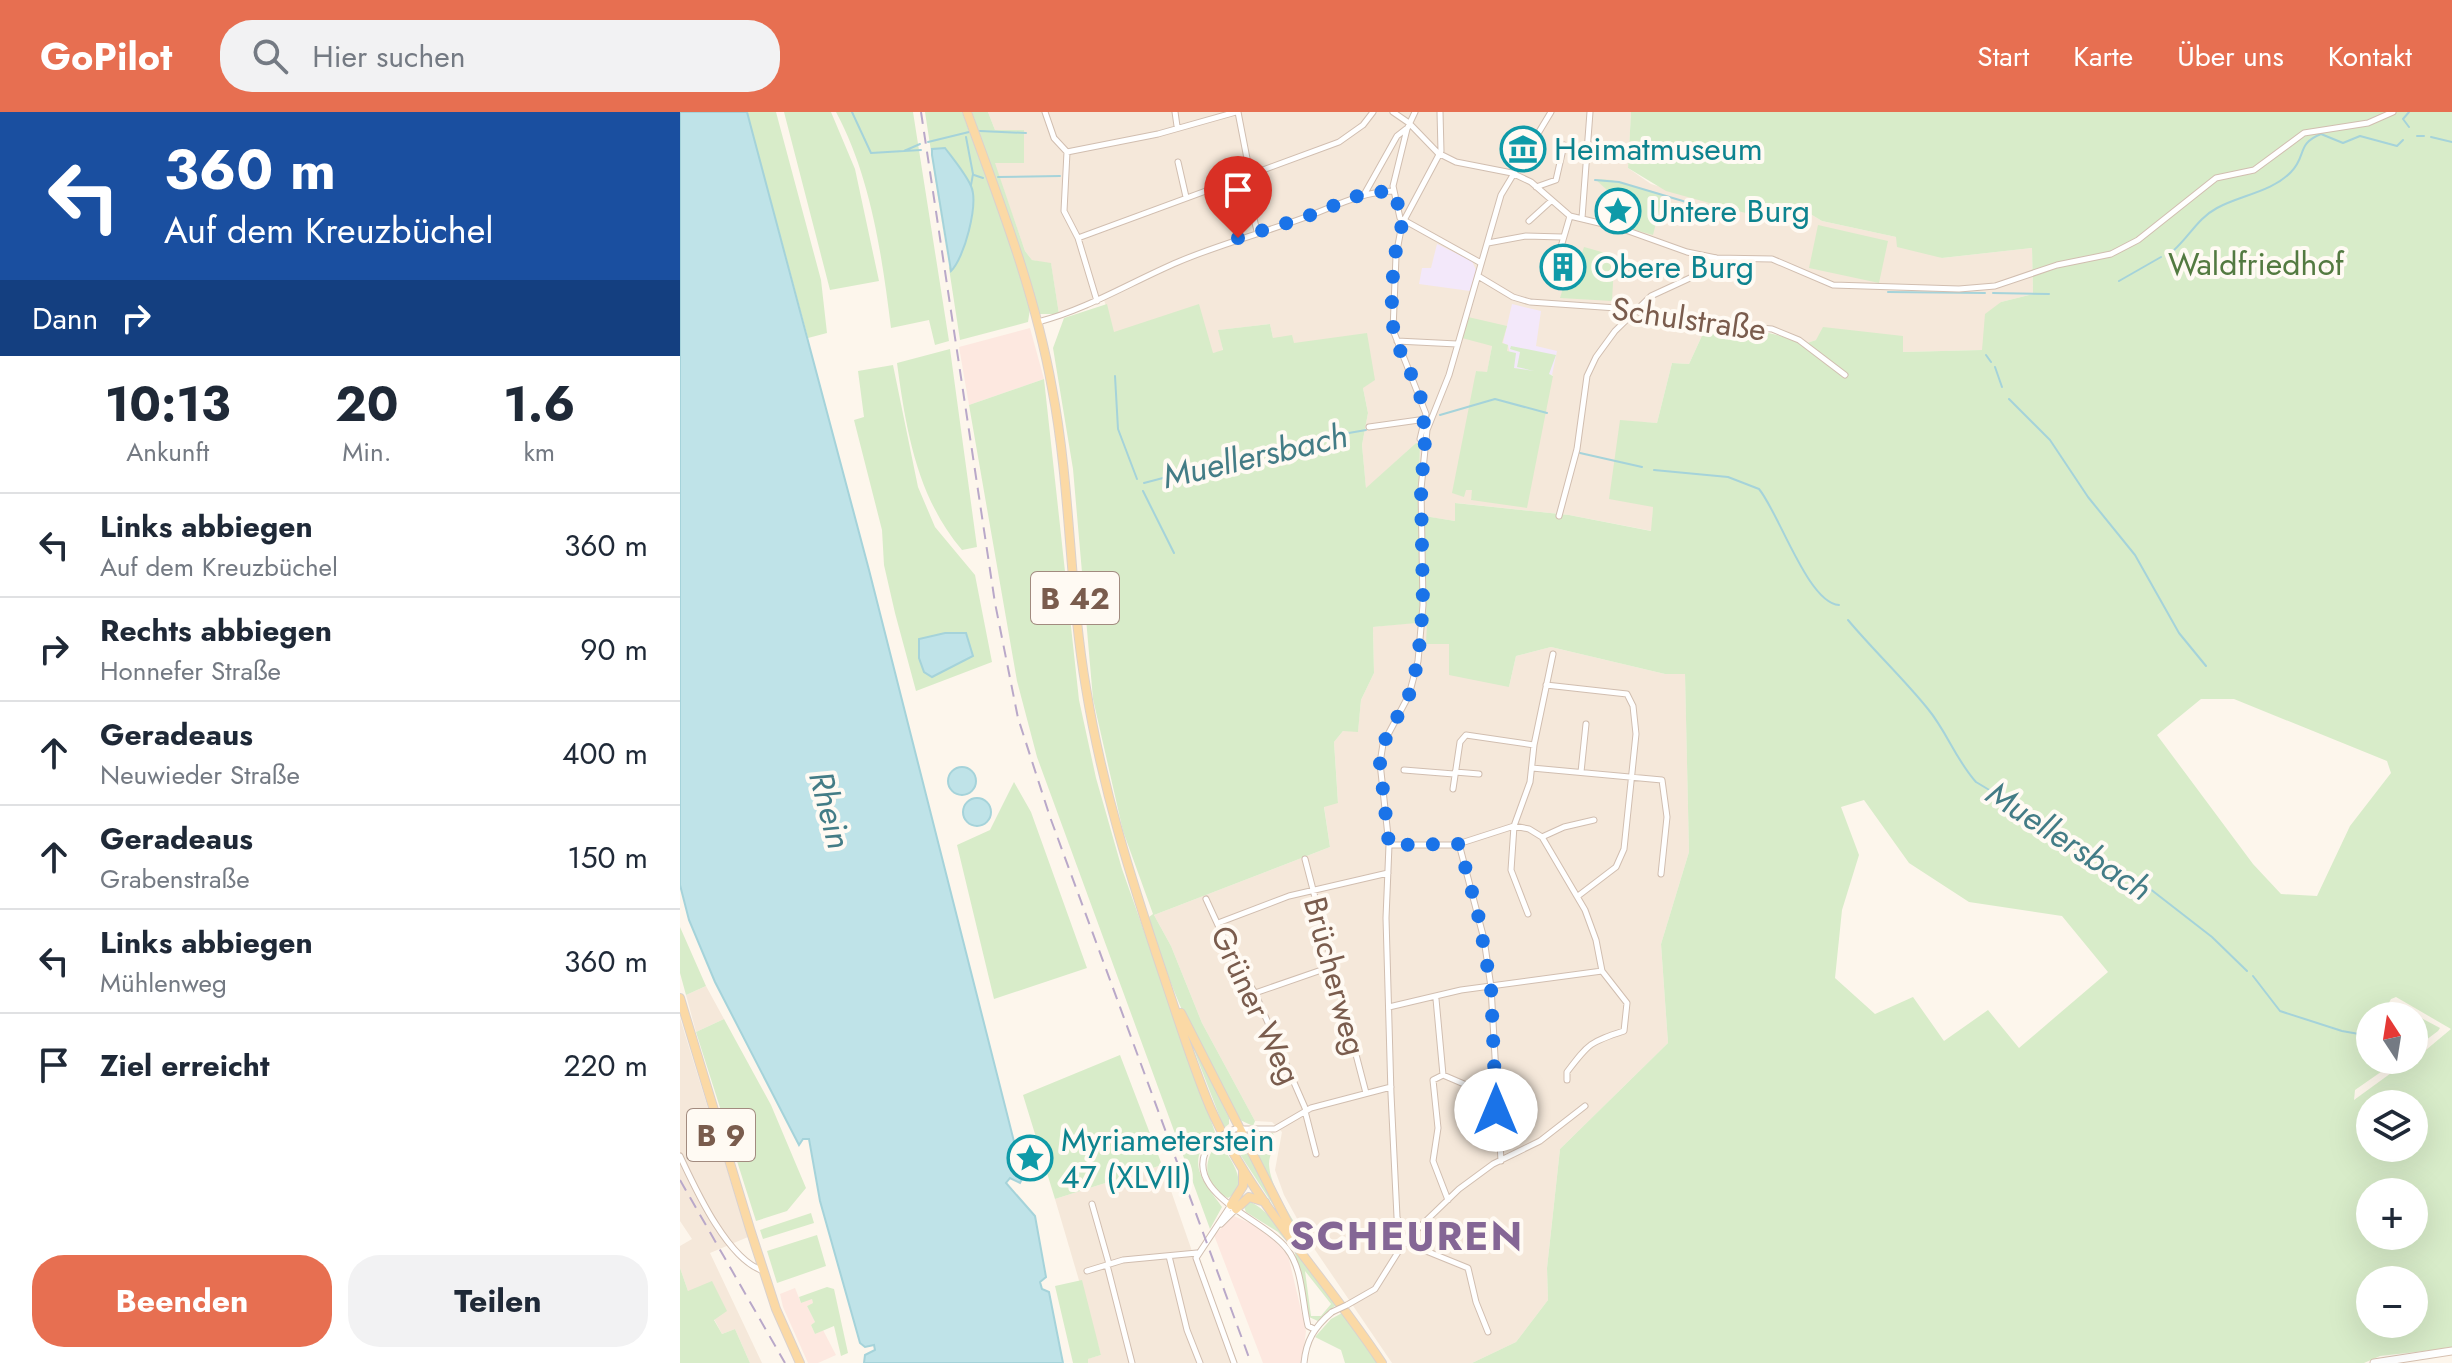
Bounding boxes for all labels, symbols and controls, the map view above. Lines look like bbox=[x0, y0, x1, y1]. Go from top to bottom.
search box bbox=[220, 20, 780, 92]
text: GoPilot bbox=[40, 29, 172, 84]
icon: search bbox=[248, 34, 292, 78]
text: Hier suchen bbox=[312, 35, 465, 78]
text: Start bbox=[1977, 36, 2029, 77]
text: Karte bbox=[2073, 36, 2133, 77]
text: Über uns bbox=[2177, 36, 2284, 77]
text: Kontakt bbox=[2328, 36, 2412, 77]
museum icon: Heimatmuseum bbox=[1499, 125, 1547, 173]
place label: Heimatmuseum bbox=[1554, 126, 1763, 172]
text: 360 m bbox=[164, 129, 336, 210]
icon: left bbox=[32, 144, 136, 248]
pin bbox=[1204, 156, 1272, 238]
icon: arrive bbox=[1216, 168, 1260, 212]
place icon: Untere Burg bbox=[1594, 187, 1642, 235]
place label: Untere Burg bbox=[1649, 188, 1810, 234]
text: Auf dem Kreuzbüchel bbox=[164, 204, 493, 256]
park label: Waldfriedhof bbox=[2168, 241, 2345, 287]
building icon: Obere Burg bbox=[1539, 243, 1587, 291]
place label: Obere Burg bbox=[1594, 244, 1754, 290]
street label: Schulstraße bbox=[1609, 285, 1769, 353]
icon: right bbox=[114, 296, 158, 340]
text: Dann bbox=[32, 297, 98, 340]
text: 10:13 bbox=[105, 370, 231, 439]
text: 20 bbox=[335, 370, 399, 439]
text: 1.6 bbox=[503, 370, 575, 439]
water label: Muellersbach bbox=[1158, 411, 1352, 501]
text: Ankunft bbox=[126, 433, 209, 471]
text: Min. bbox=[342, 433, 392, 471]
text: km bbox=[523, 433, 555, 471]
text: Links abbiegen bbox=[100, 505, 313, 548]
icon: left bbox=[32, 523, 76, 567]
text: 360 m bbox=[564, 524, 648, 567]
text: Auf dem Kreuzbüchel bbox=[100, 548, 338, 586]
road number: B 42 bbox=[1031, 572, 1119, 624]
text: Rechts abbiegen bbox=[100, 609, 332, 652]
icon: right bbox=[32, 627, 76, 671]
text: 90 m bbox=[580, 628, 648, 671]
text: Honnefer Straße bbox=[100, 652, 281, 690]
text: Geradeaus bbox=[100, 713, 253, 756]
icon: ahead bbox=[32, 731, 76, 775]
text: 400 m bbox=[562, 732, 648, 775]
text: Neuwieder Straße bbox=[100, 756, 300, 794]
water label: Rhein bbox=[796, 766, 864, 854]
water label: Muellersbach bbox=[1977, 769, 2161, 913]
text: Geradeaus bbox=[100, 817, 253, 860]
icon: ahead bbox=[32, 835, 76, 879]
text: 150 m bbox=[567, 836, 648, 879]
text: Grabenstraße bbox=[100, 860, 250, 898]
street label: Brücherweg bbox=[1292, 892, 1378, 1060]
street label: Grüner Weg bbox=[1199, 918, 1313, 1092]
text: Links abbiegen bbox=[100, 921, 313, 964]
icon: left bbox=[32, 939, 76, 983]
text: 360 m bbox=[564, 940, 648, 983]
text: Mühlenweg bbox=[100, 964, 227, 1002]
north arrow bbox=[2356, 1002, 2428, 1074]
map controls bbox=[2356, 1002, 2428, 1338]
icon: arrive bbox=[32, 1043, 76, 1087]
text: Ziel erreicht bbox=[100, 1044, 269, 1087]
text: 220 m bbox=[563, 1044, 648, 1087]
position arrow bbox=[1454, 1068, 1538, 1152]
button: layers bbox=[2356, 1090, 2428, 1162]
road number: B 9 bbox=[687, 1109, 755, 1161]
place label: Myriameterstein 47 (XLVII) bbox=[1061, 1117, 1274, 1200]
place icon: Myriameterstein 47 (XLVII) bbox=[1006, 1134, 1054, 1182]
button: + bbox=[2356, 1178, 2428, 1250]
district label: SCHEUREN bbox=[1290, 1207, 1524, 1265]
button: Beenden bbox=[32, 1255, 332, 1347]
button: Teilen bbox=[348, 1255, 648, 1347]
button: − bbox=[2356, 1266, 2428, 1338]

